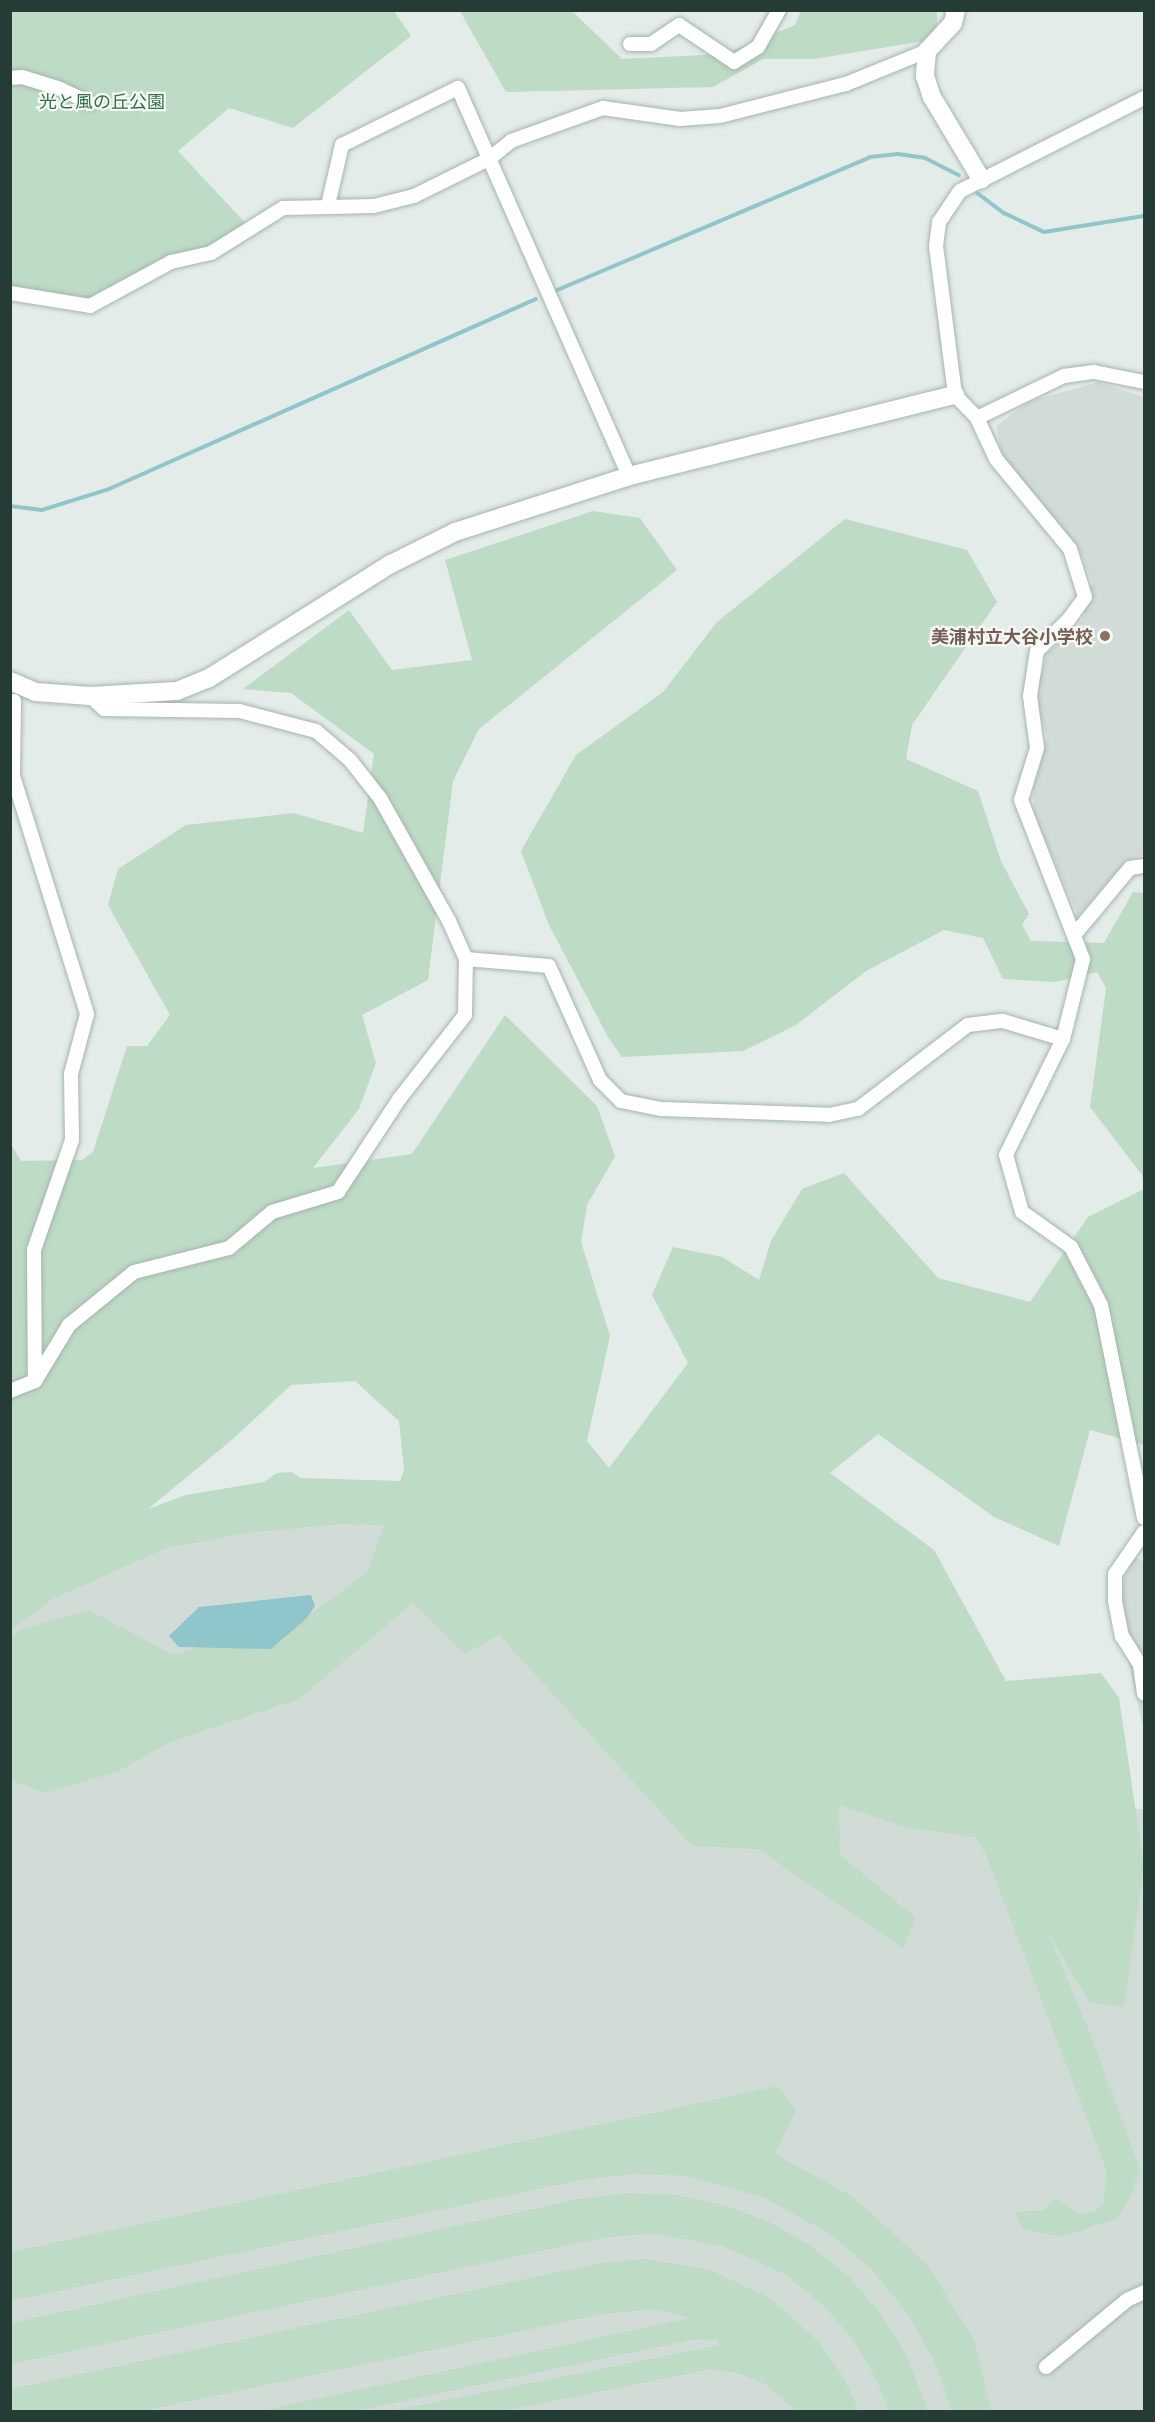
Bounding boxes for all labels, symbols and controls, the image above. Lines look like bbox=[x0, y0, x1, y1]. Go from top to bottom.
park label: 光と風の丘公園 bbox=[39, 90, 165, 112]
place label: 美浦村立大谷小学校 bbox=[931, 625, 1093, 647]
marker: 美浦村立大谷小学校 bbox=[1098, 629, 1112, 643]

